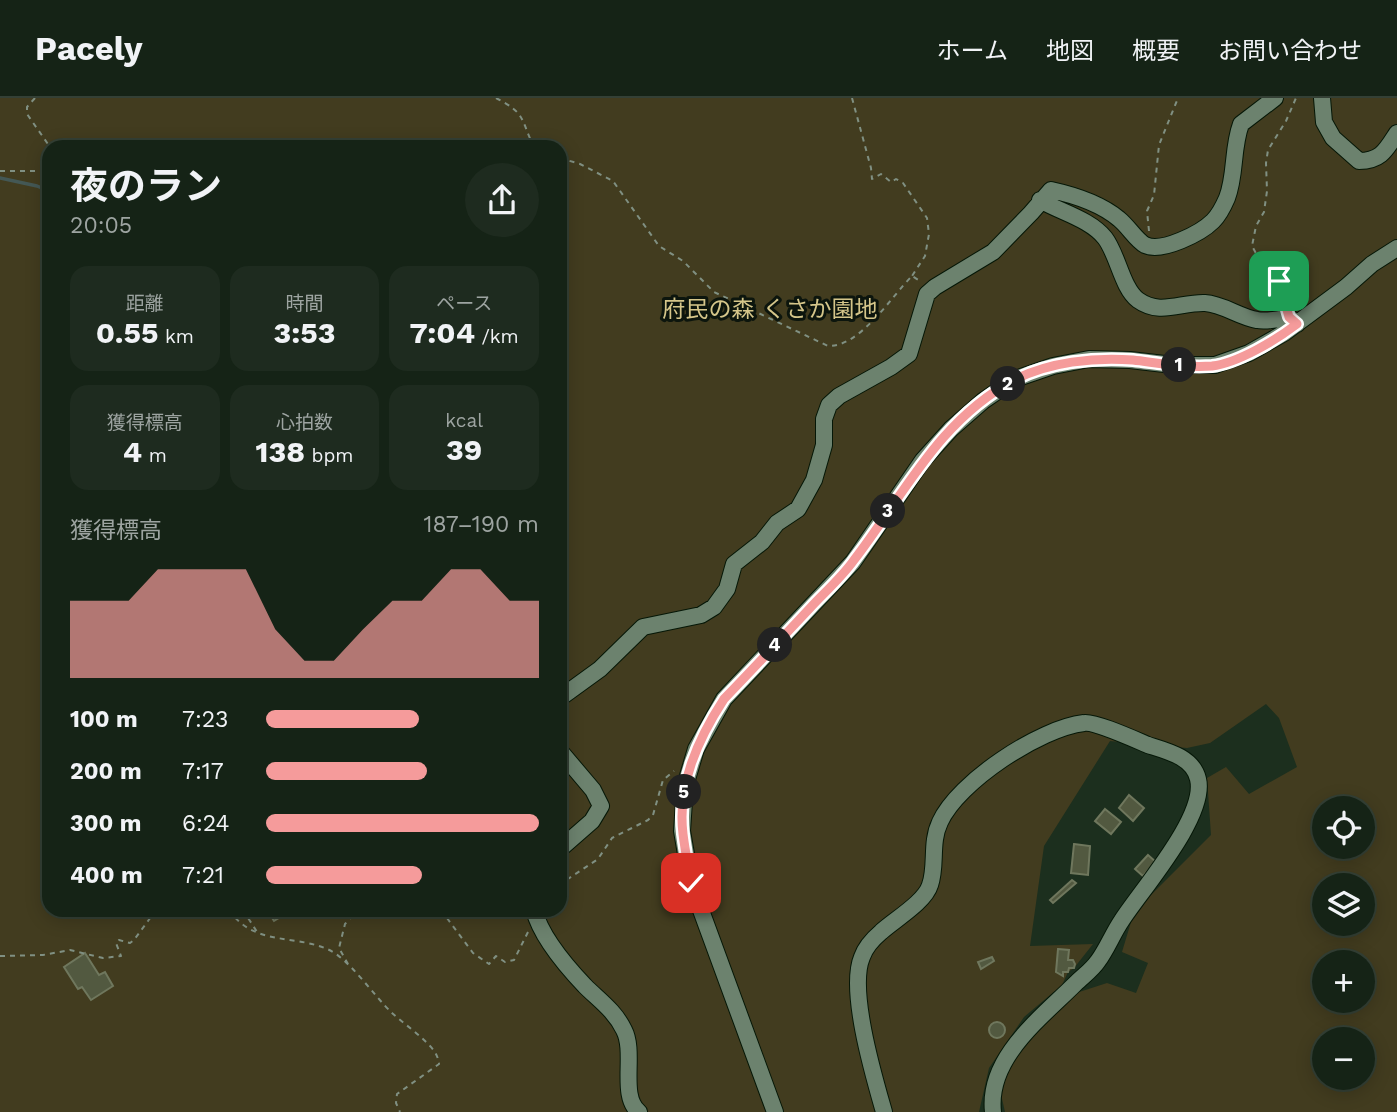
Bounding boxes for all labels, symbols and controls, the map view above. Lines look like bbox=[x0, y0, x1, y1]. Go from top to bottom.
text: Pacely bbox=[35, 29, 143, 68]
text: ホーム bbox=[937, 37, 1008, 65]
text: 地図 bbox=[1046, 37, 1094, 65]
text: 概要 bbox=[1132, 37, 1180, 65]
text: お問い合わせ bbox=[1218, 37, 1362, 65]
button: share bbox=[465, 163, 539, 237]
text: 夜のラン bbox=[70, 164, 222, 208]
text: 20:05 bbox=[70, 212, 132, 239]
pin bbox=[1249, 251, 1309, 311]
icon: arrive bbox=[1260, 262, 1298, 300]
text: 距離 bbox=[126, 292, 164, 315]
text: 時間 bbox=[285, 292, 324, 315]
text: ペース bbox=[436, 292, 492, 315]
park label: 府民の森 くさか園地 bbox=[663, 296, 877, 323]
text: 0.55 bbox=[96, 315, 159, 350]
text: 3:53 bbox=[273, 315, 336, 350]
text: 7:04 bbox=[410, 315, 475, 350]
text: km bbox=[159, 325, 194, 348]
text: /km bbox=[475, 325, 519, 348]
pin: 1 bbox=[1162, 348, 1196, 382]
text: 1 bbox=[1174, 353, 1183, 376]
pin: 2 bbox=[990, 366, 1026, 402]
text: 2 bbox=[1002, 372, 1013, 395]
text: kcal bbox=[445, 409, 483, 432]
text: 獲得標高 bbox=[107, 411, 183, 434]
text: 心拍数 bbox=[276, 411, 333, 434]
text: 39 bbox=[446, 432, 482, 467]
text: 4 bbox=[123, 434, 142, 469]
text: 138 bbox=[256, 434, 305, 469]
text: m bbox=[142, 444, 167, 467]
text: bpm bbox=[305, 444, 353, 467]
pin: 3 bbox=[870, 494, 906, 528]
text: 3 bbox=[882, 499, 893, 522]
text: 187–190 m bbox=[424, 511, 539, 538]
text: 獲得標高 bbox=[70, 517, 162, 544]
pin: 4 bbox=[758, 628, 792, 662]
text: 4 bbox=[768, 633, 781, 656]
text: 100 m bbox=[70, 706, 138, 733]
text: 7:23 bbox=[182, 706, 229, 733]
text: 200 m bbox=[70, 758, 142, 785]
text: 7:17 bbox=[182, 758, 224, 785]
pin: 5 bbox=[666, 774, 702, 810]
text: 5 bbox=[678, 780, 689, 803]
map controls bbox=[1312, 796, 1375, 1090]
button: locate bbox=[1312, 796, 1375, 859]
text: 300 m bbox=[70, 810, 141, 837]
text: 6:24 bbox=[182, 810, 230, 837]
pin bbox=[661, 853, 721, 913]
text: 400 m bbox=[70, 862, 143, 889]
text: 7:21 bbox=[182, 862, 224, 889]
icon: check bbox=[672, 864, 710, 902]
button: layers bbox=[1312, 873, 1375, 936]
button: + bbox=[1312, 950, 1375, 1013]
button: − bbox=[1312, 1027, 1375, 1090]

